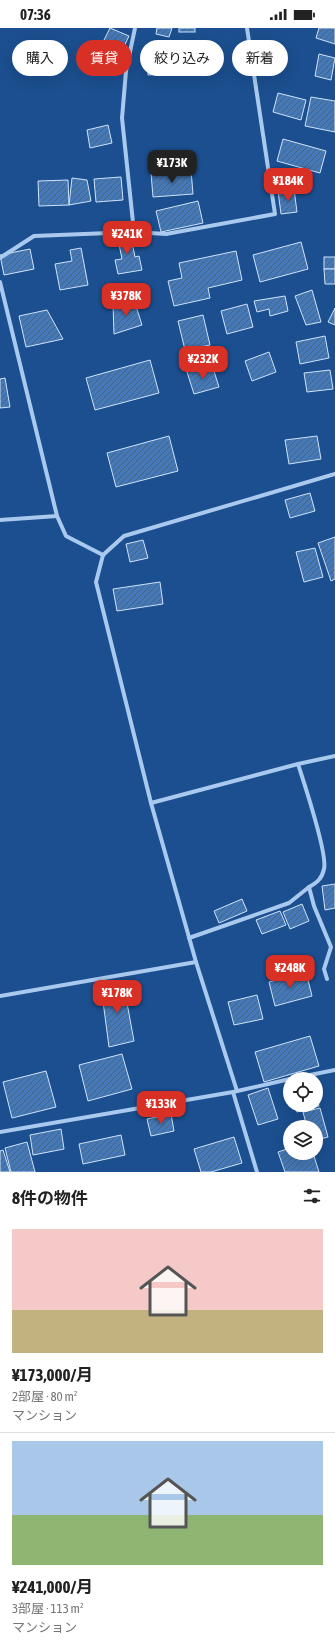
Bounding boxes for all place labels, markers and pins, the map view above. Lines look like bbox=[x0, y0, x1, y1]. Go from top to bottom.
pin: ¥173K bbox=[144, 150, 200, 184]
pin: ¥184K bbox=[260, 168, 316, 202]
pin: ¥241K bbox=[99, 221, 155, 255]
pin: ¥378K bbox=[98, 283, 154, 317]
pin: ¥232K bbox=[175, 346, 231, 380]
pin: ¥248K bbox=[262, 955, 318, 989]
pin: ¥178K bbox=[89, 980, 145, 1014]
pin: ¥133K bbox=[133, 1091, 189, 1125]

